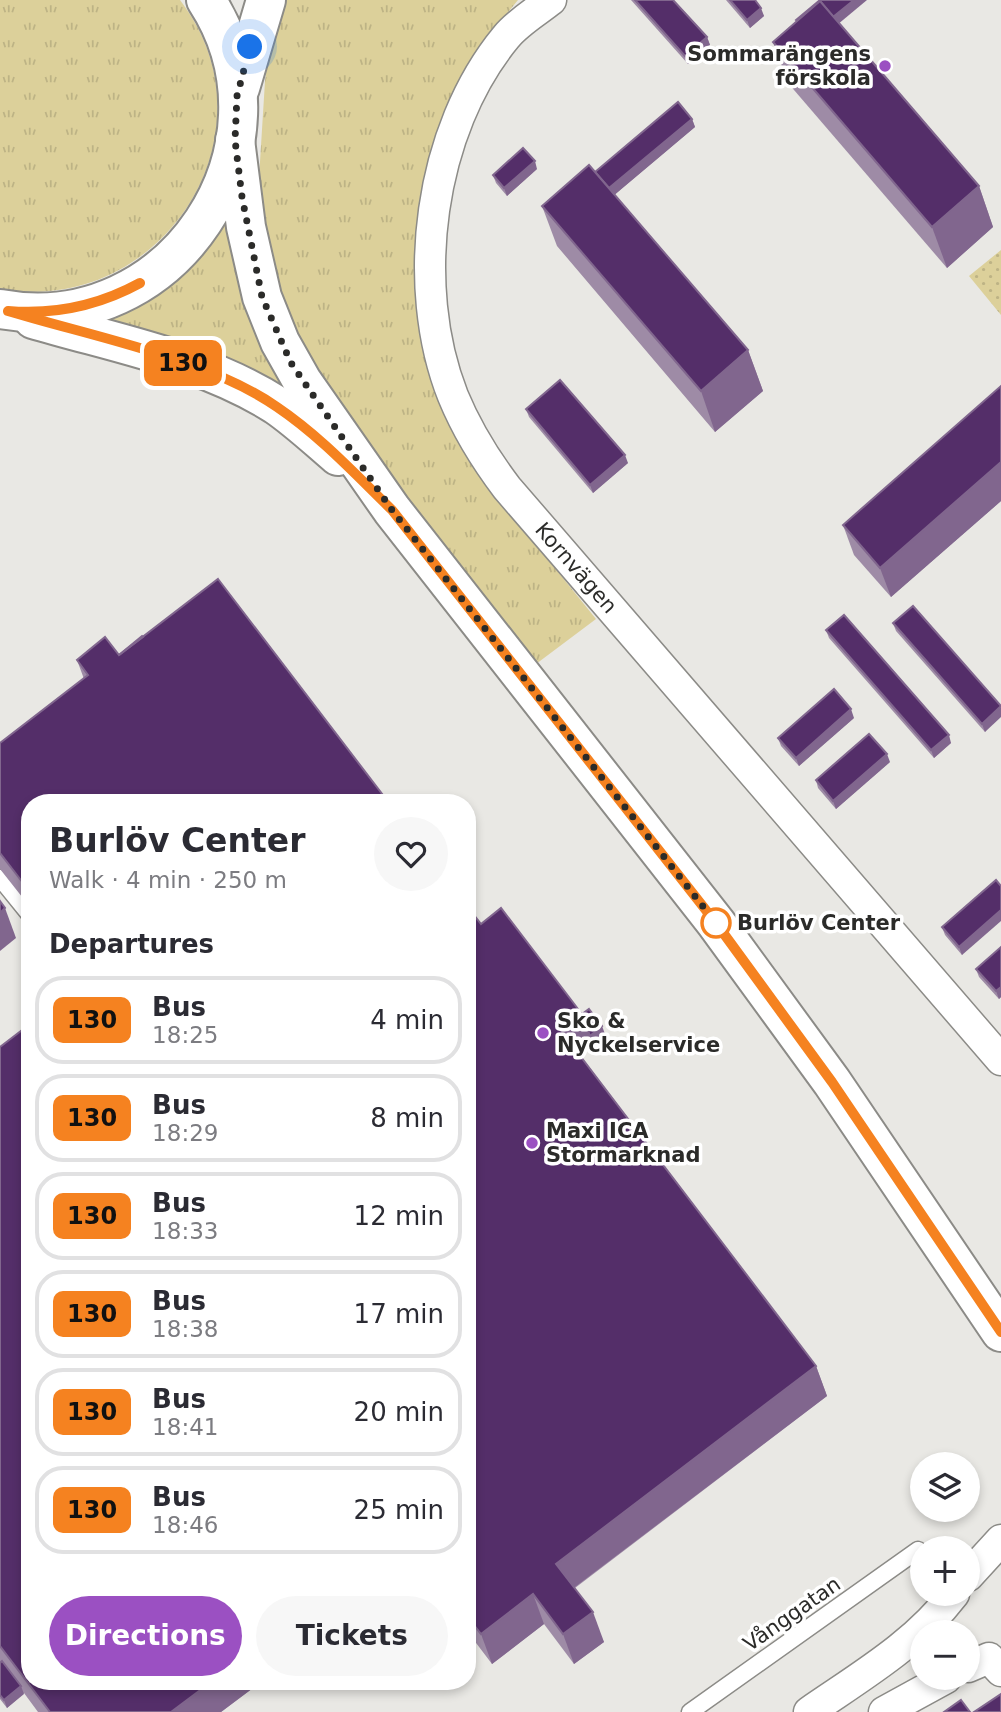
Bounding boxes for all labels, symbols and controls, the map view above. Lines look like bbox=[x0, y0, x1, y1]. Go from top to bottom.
your location bbox=[232, 29, 267, 64]
place label: Sommarängens förskola bbox=[687, 42, 871, 90]
marker: Sommarängens förskola bbox=[877, 58, 893, 74]
line badge: 130 bbox=[143, 340, 223, 386]
text: 130 bbox=[158, 349, 208, 377]
street label: Kornvägen bbox=[530, 518, 622, 618]
button: heart bbox=[374, 817, 448, 891]
text: Burlöv Center bbox=[49, 821, 305, 860]
text: Walk · 4 min · 250 m bbox=[49, 867, 287, 893]
marker: Burlöv Center bbox=[701, 908, 731, 938]
place label: Burlöv Center bbox=[737, 911, 901, 935]
text: Departures bbox=[49, 929, 214, 959]
text: Bus bbox=[152, 992, 206, 1022]
text: 4 min bbox=[370, 1005, 444, 1035]
text: 130 bbox=[67, 1006, 117, 1034]
place label: Sko & Nyckelservice bbox=[557, 1009, 720, 1057]
text: 18:25 bbox=[152, 1022, 218, 1048]
marker: Sko & Nyckelservice bbox=[535, 1025, 551, 1041]
text: Bus bbox=[152, 1090, 206, 1120]
text: 8 min bbox=[370, 1103, 444, 1133]
text: 130 bbox=[67, 1104, 117, 1132]
place label: Maxi ICA Stormarknad bbox=[546, 1119, 700, 1167]
text: 18:29 bbox=[152, 1120, 218, 1146]
marker: Maxi ICA Stormarknad bbox=[524, 1135, 540, 1151]
text: Bus bbox=[152, 1188, 206, 1218]
text: 12 min bbox=[354, 1201, 444, 1231]
text: 130 bbox=[67, 1202, 117, 1230]
text: 18:33 bbox=[152, 1218, 218, 1244]
text: Bus bbox=[152, 1286, 206, 1316]
text: 17 min bbox=[354, 1299, 444, 1329]
text: 130 bbox=[67, 1300, 117, 1328]
text: 18:38 bbox=[152, 1316, 218, 1342]
text: Bus bbox=[152, 1384, 206, 1414]
text: 20 min bbox=[354, 1397, 444, 1427]
text: 130 bbox=[67, 1398, 117, 1426]
text: 18:41 bbox=[152, 1414, 218, 1440]
map controls bbox=[910, 1452, 980, 1690]
button: layers bbox=[910, 1452, 980, 1522]
text: Bus bbox=[152, 1482, 206, 1512]
text: 25 min bbox=[354, 1495, 444, 1525]
text: 130 bbox=[67, 1496, 117, 1524]
text: 18:46 bbox=[152, 1512, 218, 1538]
button: + bbox=[910, 1536, 980, 1606]
street label: Vånggatan bbox=[738, 1571, 845, 1656]
button: Directions bbox=[49, 1596, 242, 1676]
button: Tickets bbox=[256, 1596, 448, 1676]
button: − bbox=[910, 1620, 980, 1690]

